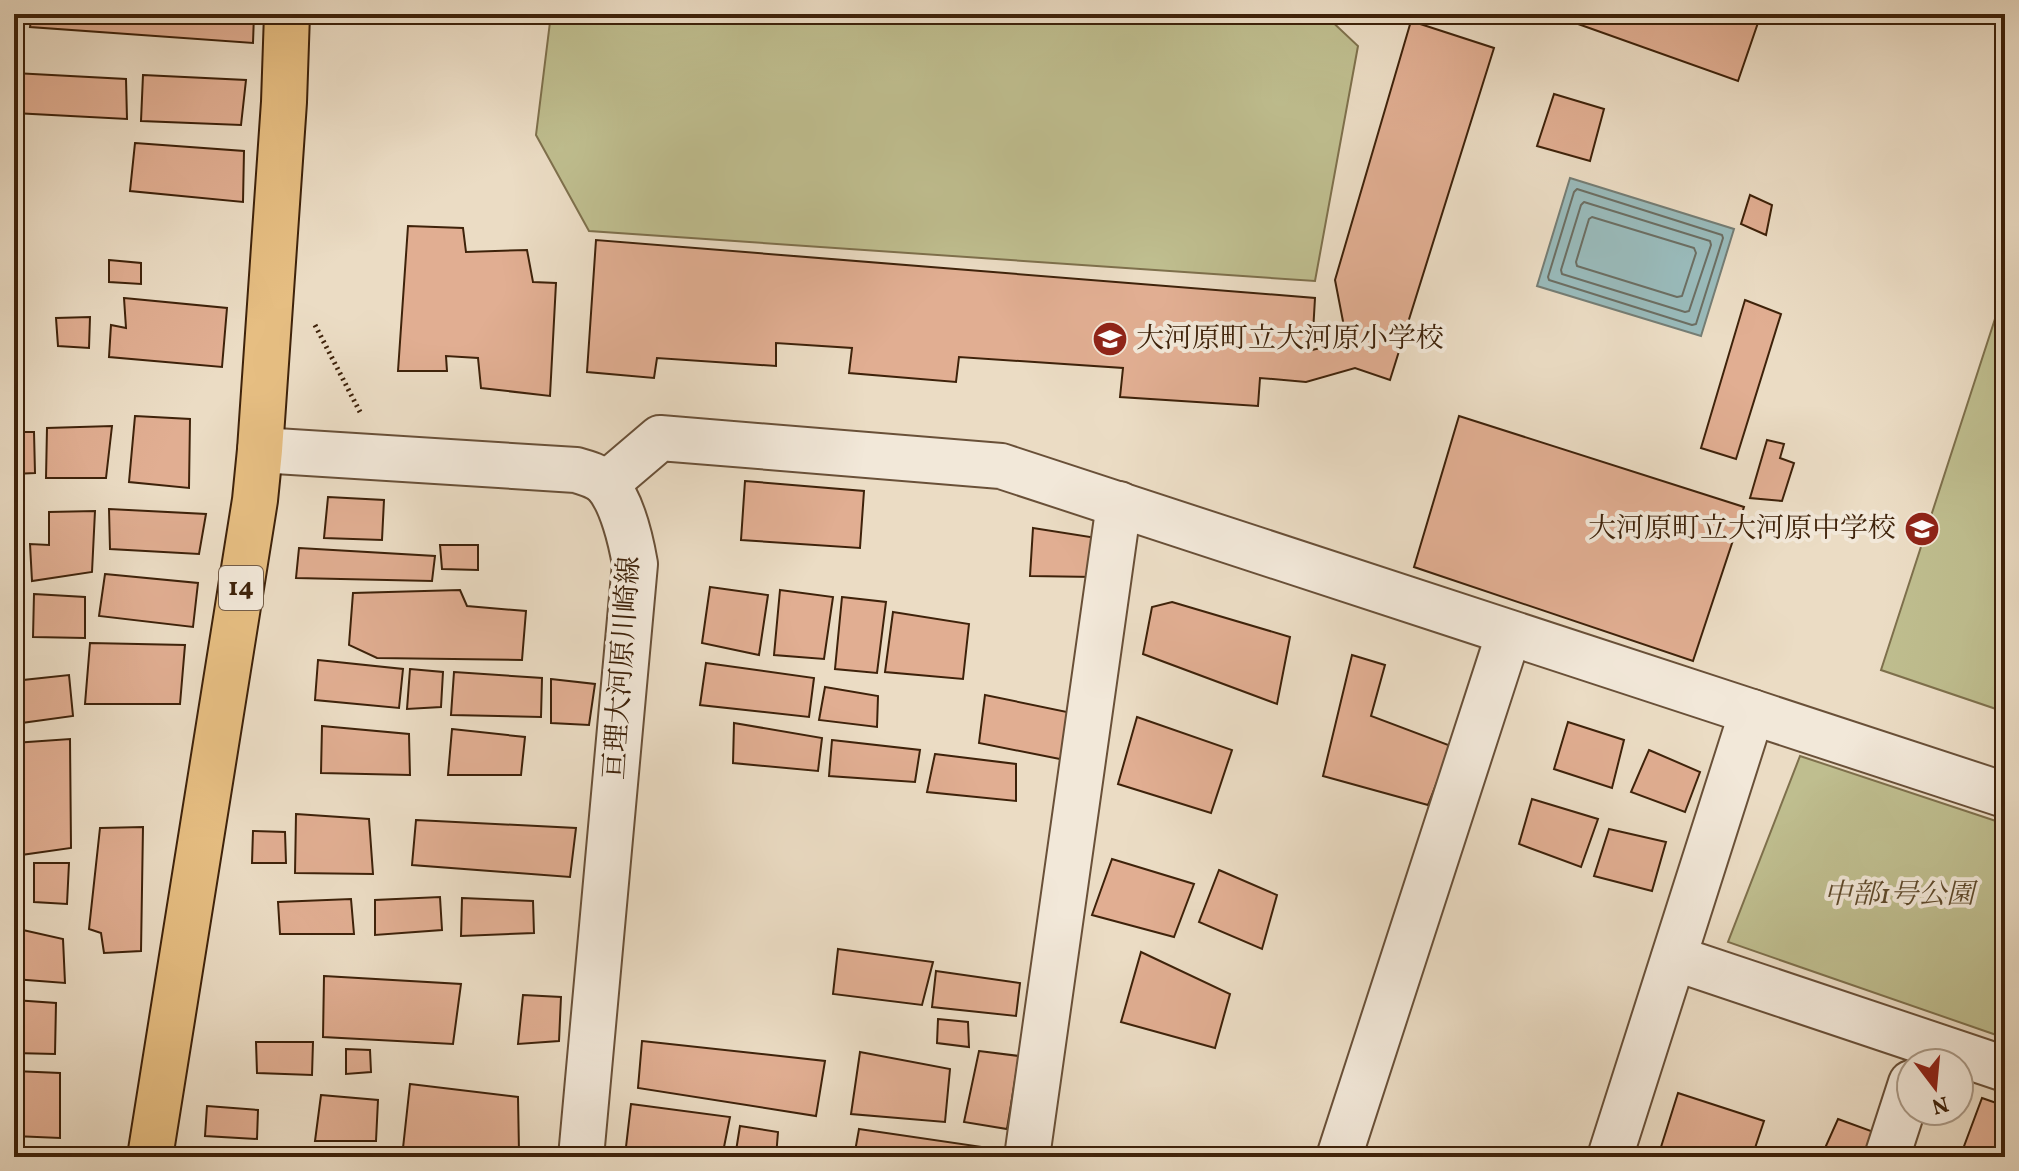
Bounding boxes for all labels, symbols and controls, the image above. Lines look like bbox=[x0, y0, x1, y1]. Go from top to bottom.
school or university icon: 大河原町立大河原小学校 bbox=[1091, 320, 1129, 358]
place label: 大河原町立大河原小学校 bbox=[1136, 320, 1444, 359]
place label: 大河原町立大河原中学校 bbox=[1588, 510, 1896, 549]
school or university icon: 大河原町立大河原中学校 bbox=[1903, 510, 1941, 548]
street label: 亘理大河原川崎線 bbox=[596, 555, 650, 781]
road number: 14 bbox=[219, 566, 263, 610]
park label: 中部1号公園 bbox=[1824, 876, 1978, 915]
north arrow bbox=[1895, 1047, 1975, 1127]
text: N bbox=[1928, 1087, 1952, 1121]

